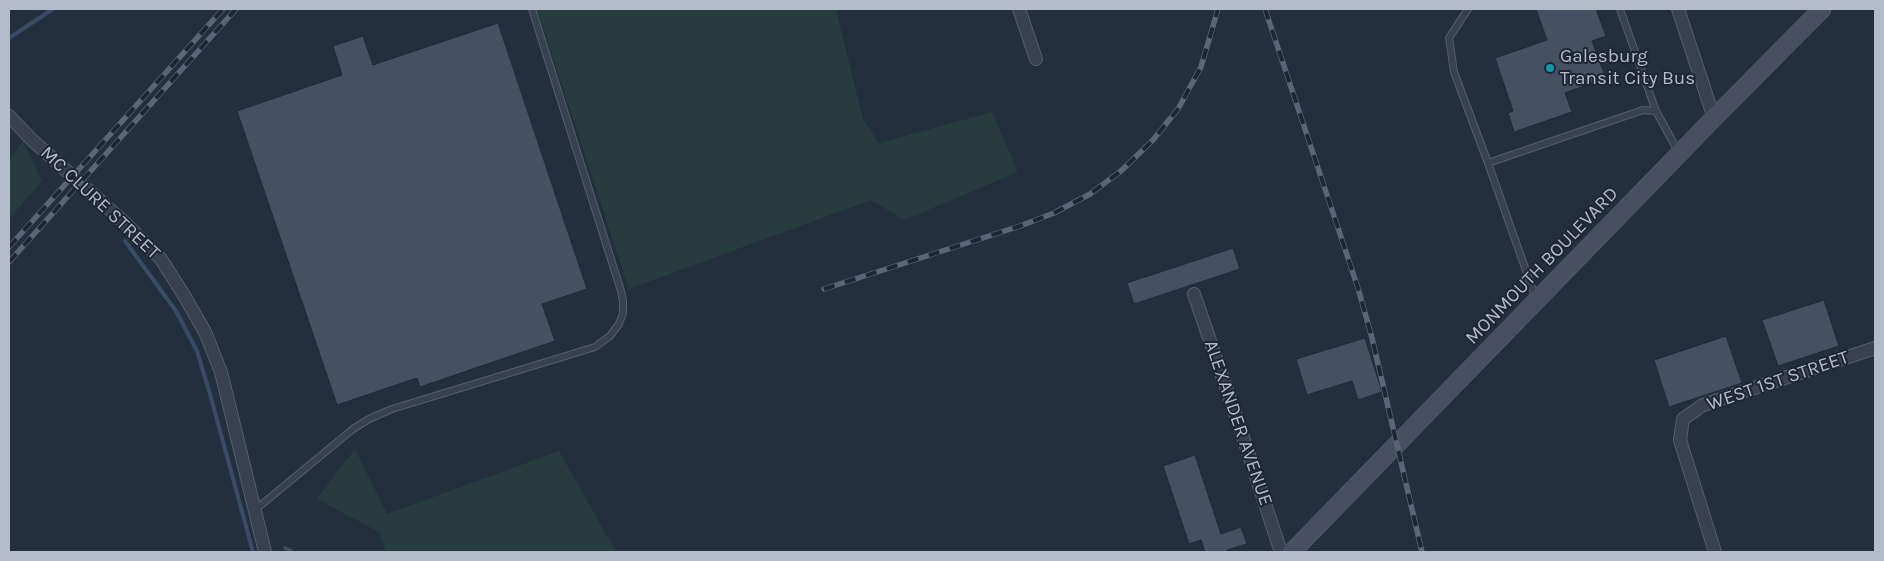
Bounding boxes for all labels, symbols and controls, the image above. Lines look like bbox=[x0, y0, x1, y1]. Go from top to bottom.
place label: Galesburg Transit City Bus bbox=[1560, 46, 1695, 90]
marker: Galesburg Transit City Bus bbox=[1544, 62, 1556, 74]
street label: MC CLURE STREET bbox=[35, 142, 165, 264]
street label: MONMOUTH BOULEVARD bbox=[1461, 183, 1623, 349]
street label: ALEXANDER AVENUE bbox=[1199, 337, 1277, 509]
street label: WEST 1ST STREET bbox=[1704, 346, 1852, 416]

